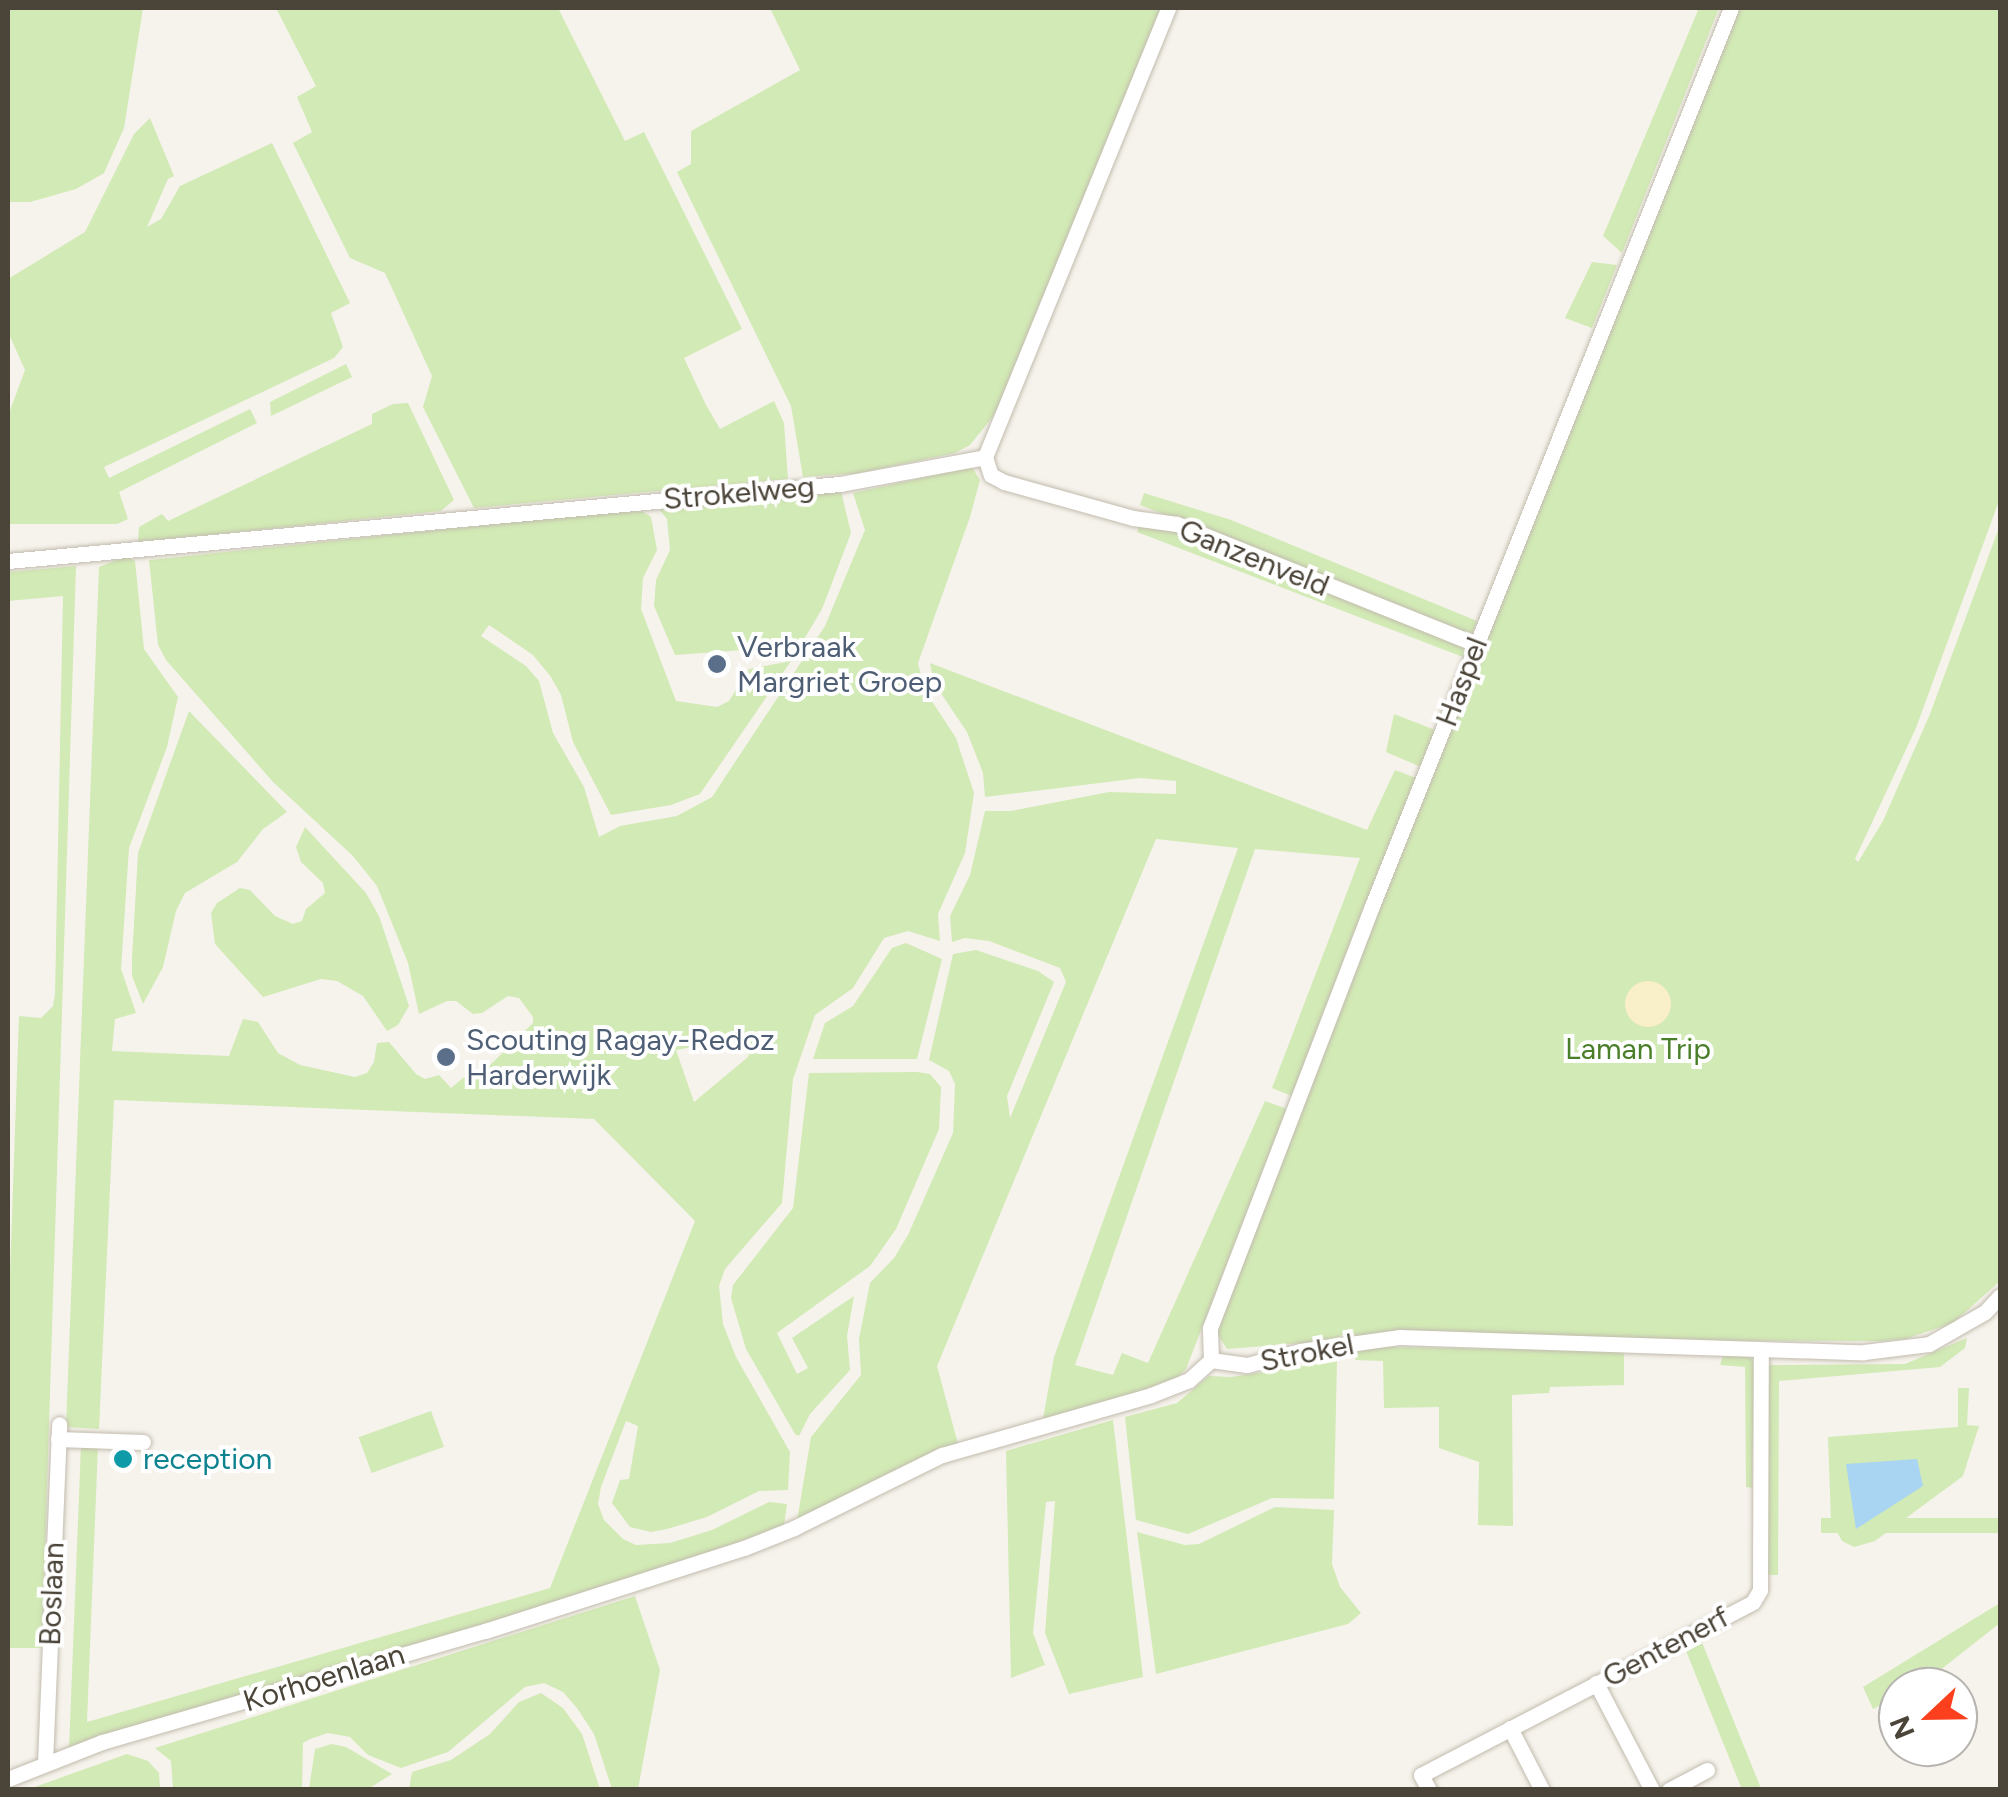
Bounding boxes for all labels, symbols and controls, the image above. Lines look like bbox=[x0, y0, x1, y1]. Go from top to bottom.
street label: Strokelweg bbox=[662, 468, 816, 518]
street label: Ganzenveld bbox=[1174, 512, 1334, 604]
place label: Verbraak Margriet Groep bbox=[737, 629, 942, 700]
street label: Haspel bbox=[1429, 632, 1495, 732]
marker: Verbraak Margriet Groep bbox=[706, 653, 728, 675]
place label: Scouting Ragay-Redoz Harderwijk bbox=[466, 1022, 775, 1092]
park label: Laman Trip bbox=[1565, 1031, 1711, 1067]
marker: Scouting Ragay-Redoz Harderwijk bbox=[435, 1046, 457, 1068]
street label: Strokel bbox=[1257, 1326, 1357, 1380]
place label: reception bbox=[143, 1441, 272, 1477]
marker: reception bbox=[112, 1448, 134, 1470]
street label: Boslaan bbox=[32, 1542, 72, 1646]
street label: Gentenerf bbox=[1597, 1599, 1735, 1695]
street label: Korhoenlaan bbox=[239, 1636, 409, 1720]
north arrow bbox=[1878, 1667, 1978, 1767]
text: N bbox=[1882, 1711, 1922, 1744]

